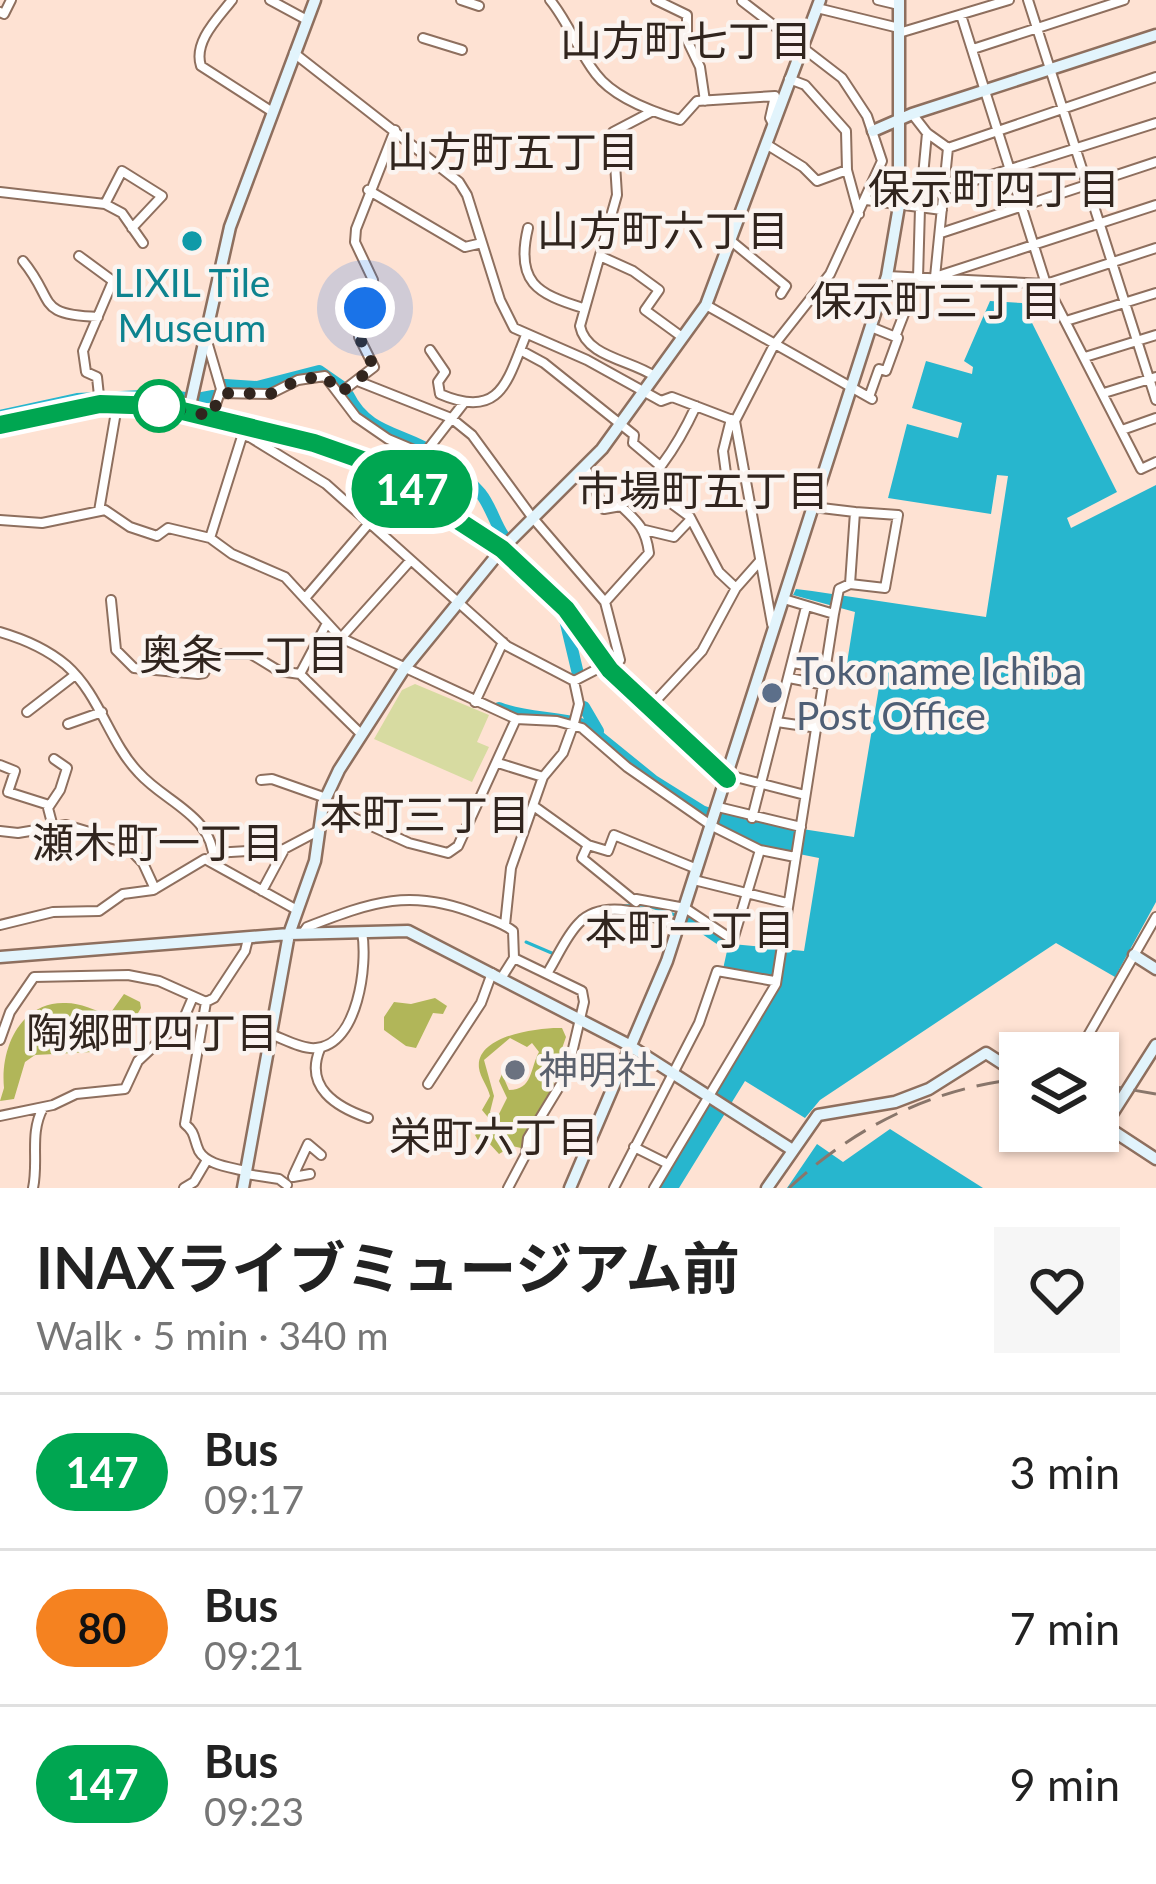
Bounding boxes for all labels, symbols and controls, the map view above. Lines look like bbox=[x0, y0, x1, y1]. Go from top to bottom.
district label: 山方町七丁目 bbox=[560, 15, 812, 65]
district label: 山方町五丁目 bbox=[387, 126, 639, 176]
district label: 保示町四丁目 bbox=[868, 163, 1120, 213]
district label: 山方町六丁目 bbox=[537, 205, 789, 255]
marker: LIXIL Tile Museum bbox=[179, 228, 205, 254]
place label: LIXIL Tile Museum bbox=[114, 259, 270, 350]
district label: 保示町三丁目 bbox=[810, 275, 1062, 325]
your location bbox=[335, 278, 395, 338]
unlabelled marker bbox=[134, 381, 184, 431]
line badge: 147 bbox=[343, 450, 481, 528]
text: 147 bbox=[375, 464, 449, 514]
district label: 市場町五丁目 bbox=[577, 465, 829, 515]
district label: 奥条一丁目 bbox=[139, 629, 349, 679]
place label: Tokoname Ichiba Post Office bbox=[796, 647, 1082, 738]
marker: Tokoname Ichiba Post Office bbox=[759, 680, 785, 706]
district label: 本町三丁目 bbox=[320, 789, 530, 839]
district label: 瀬木町一丁目 bbox=[32, 817, 284, 867]
district label: 本町一丁目 bbox=[585, 904, 795, 954]
district label: 陶郷町四丁目 bbox=[26, 1007, 278, 1057]
map controls bbox=[999, 1032, 1119, 1152]
button: layers bbox=[999, 1032, 1119, 1152]
place label: 神明社 bbox=[539, 1046, 656, 1092]
marker: 神明社 bbox=[502, 1057, 528, 1083]
district label: 栄町六丁目 bbox=[389, 1111, 599, 1161]
button: heart bbox=[994, 1227, 1120, 1353]
text: INAXライブミュージアム前 bbox=[36, 1233, 740, 1301]
text: Walk · 5 min · 340 m bbox=[36, 1312, 389, 1358]
text: Bus bbox=[204, 1422, 278, 1476]
text: 3 min bbox=[1009, 1445, 1120, 1499]
text: 147 bbox=[65, 1447, 139, 1497]
text: 09:17 bbox=[204, 1476, 304, 1522]
text: Bus bbox=[204, 1578, 278, 1632]
text: 7 min bbox=[1009, 1601, 1120, 1655]
text: 80 bbox=[78, 1603, 126, 1653]
text: 09:21 bbox=[204, 1632, 304, 1678]
text: Bus bbox=[204, 1734, 278, 1788]
text: 9 min bbox=[1009, 1757, 1120, 1811]
text: 147 bbox=[65, 1759, 139, 1809]
text: 09:23 bbox=[204, 1788, 304, 1834]

